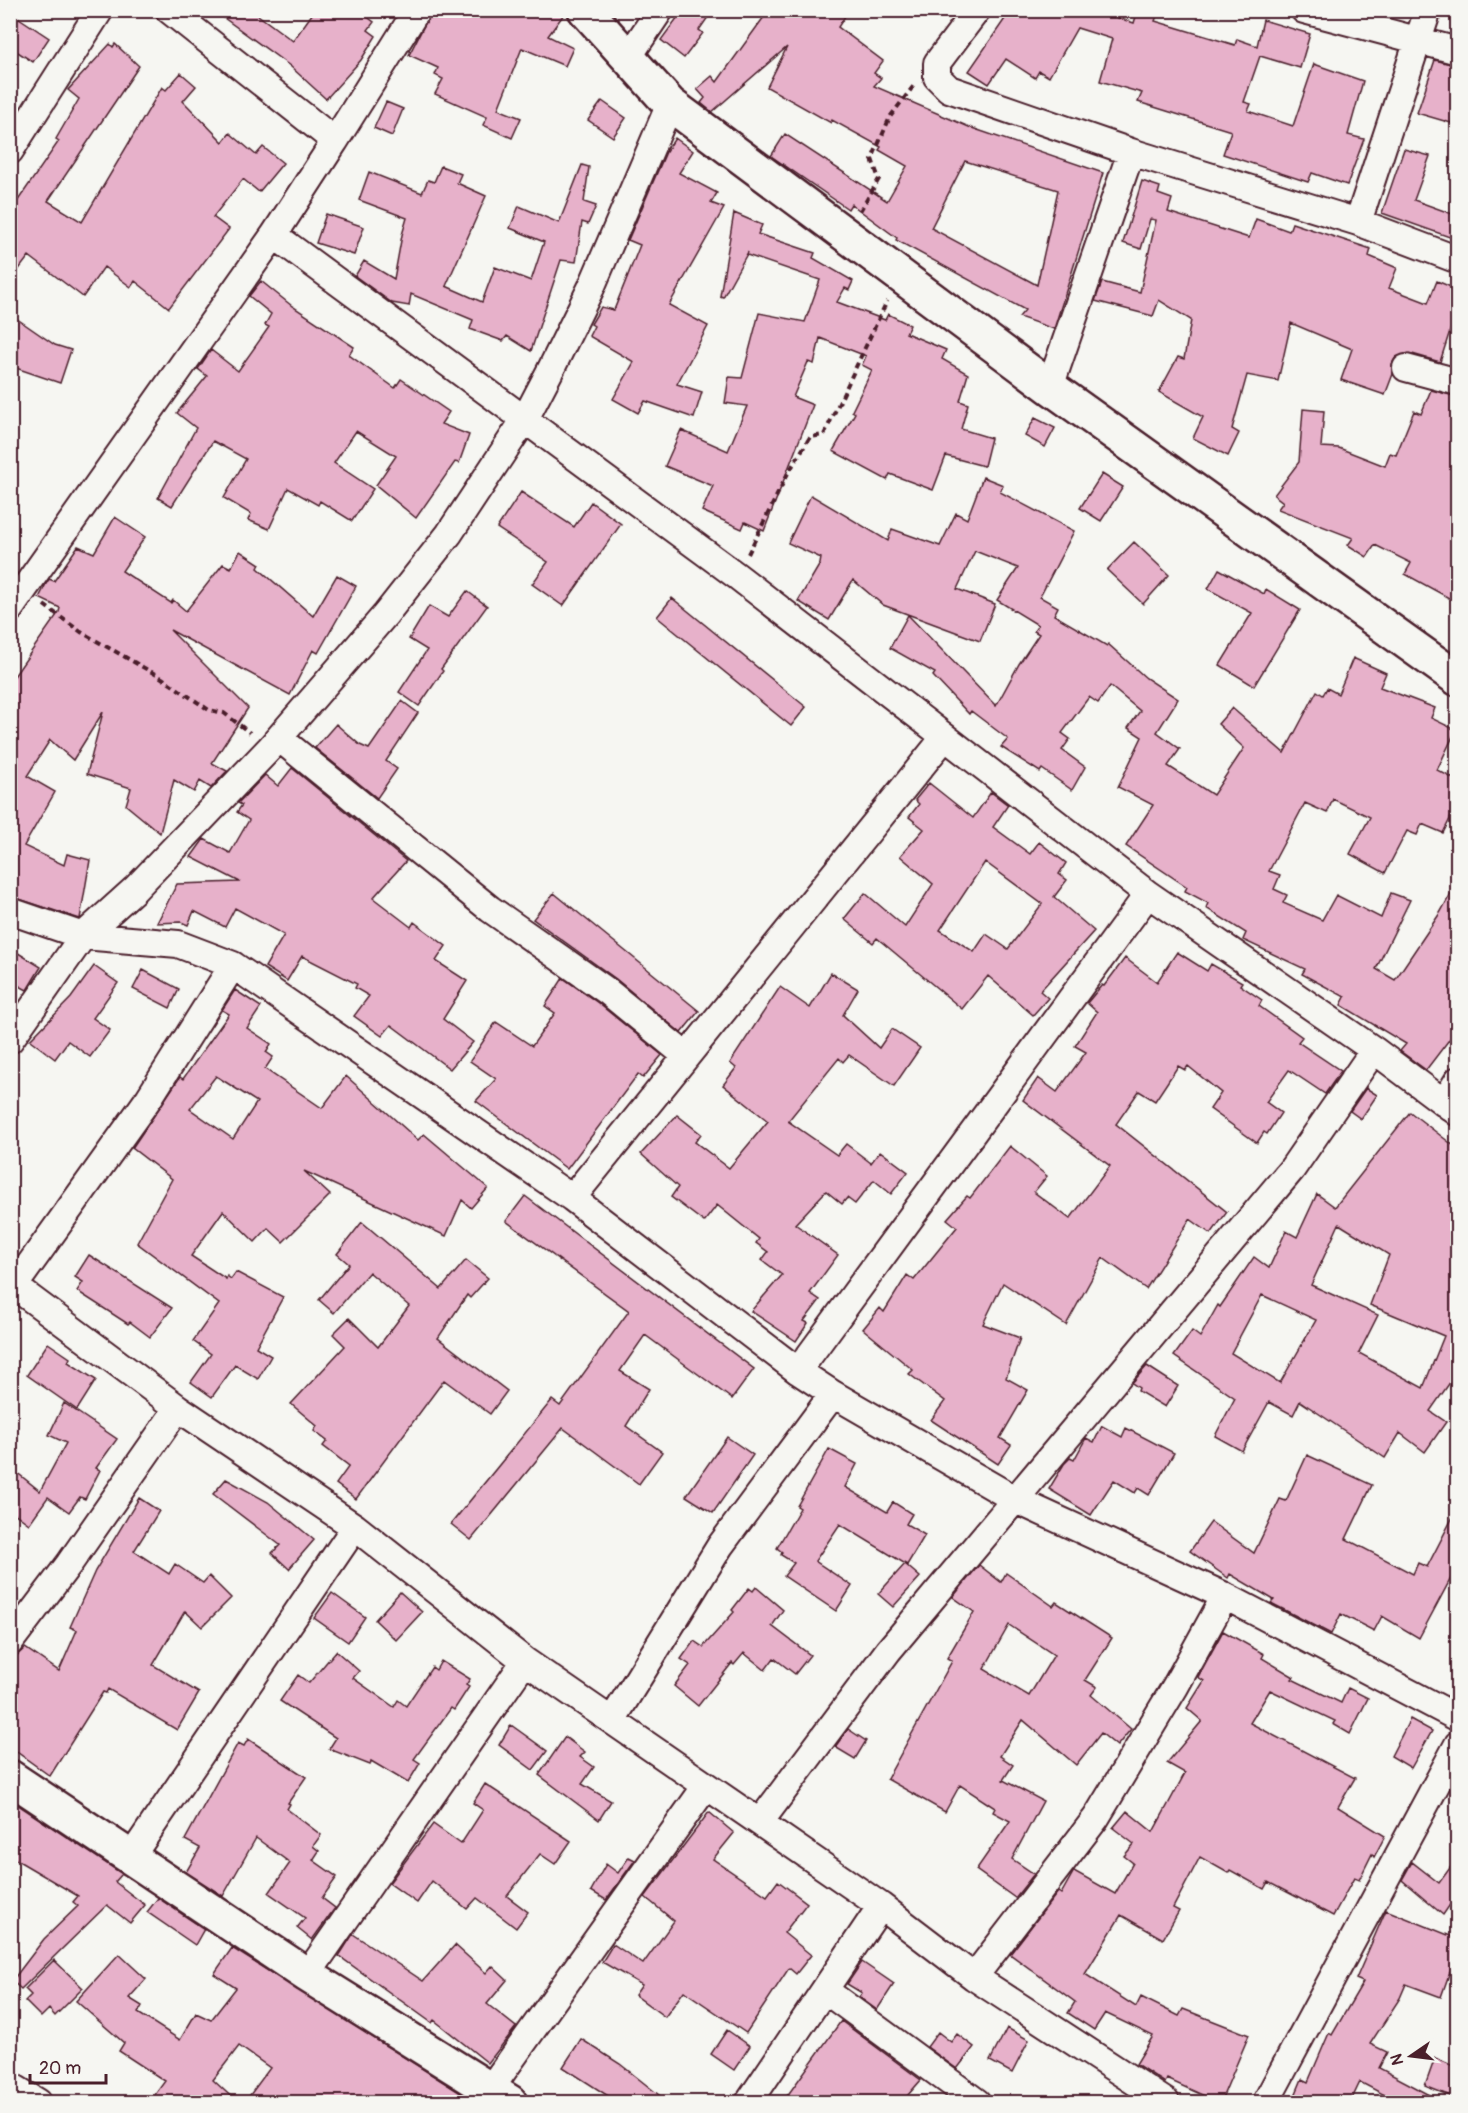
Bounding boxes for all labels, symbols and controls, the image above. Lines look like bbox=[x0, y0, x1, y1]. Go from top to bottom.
north arrow bbox=[1381, 2026, 1441, 2086]
scale bar bbox=[30, 2047, 106, 2085]
text: N bbox=[1386, 2052, 1408, 2067]
text: 20 m bbox=[39, 2057, 81, 2080]

